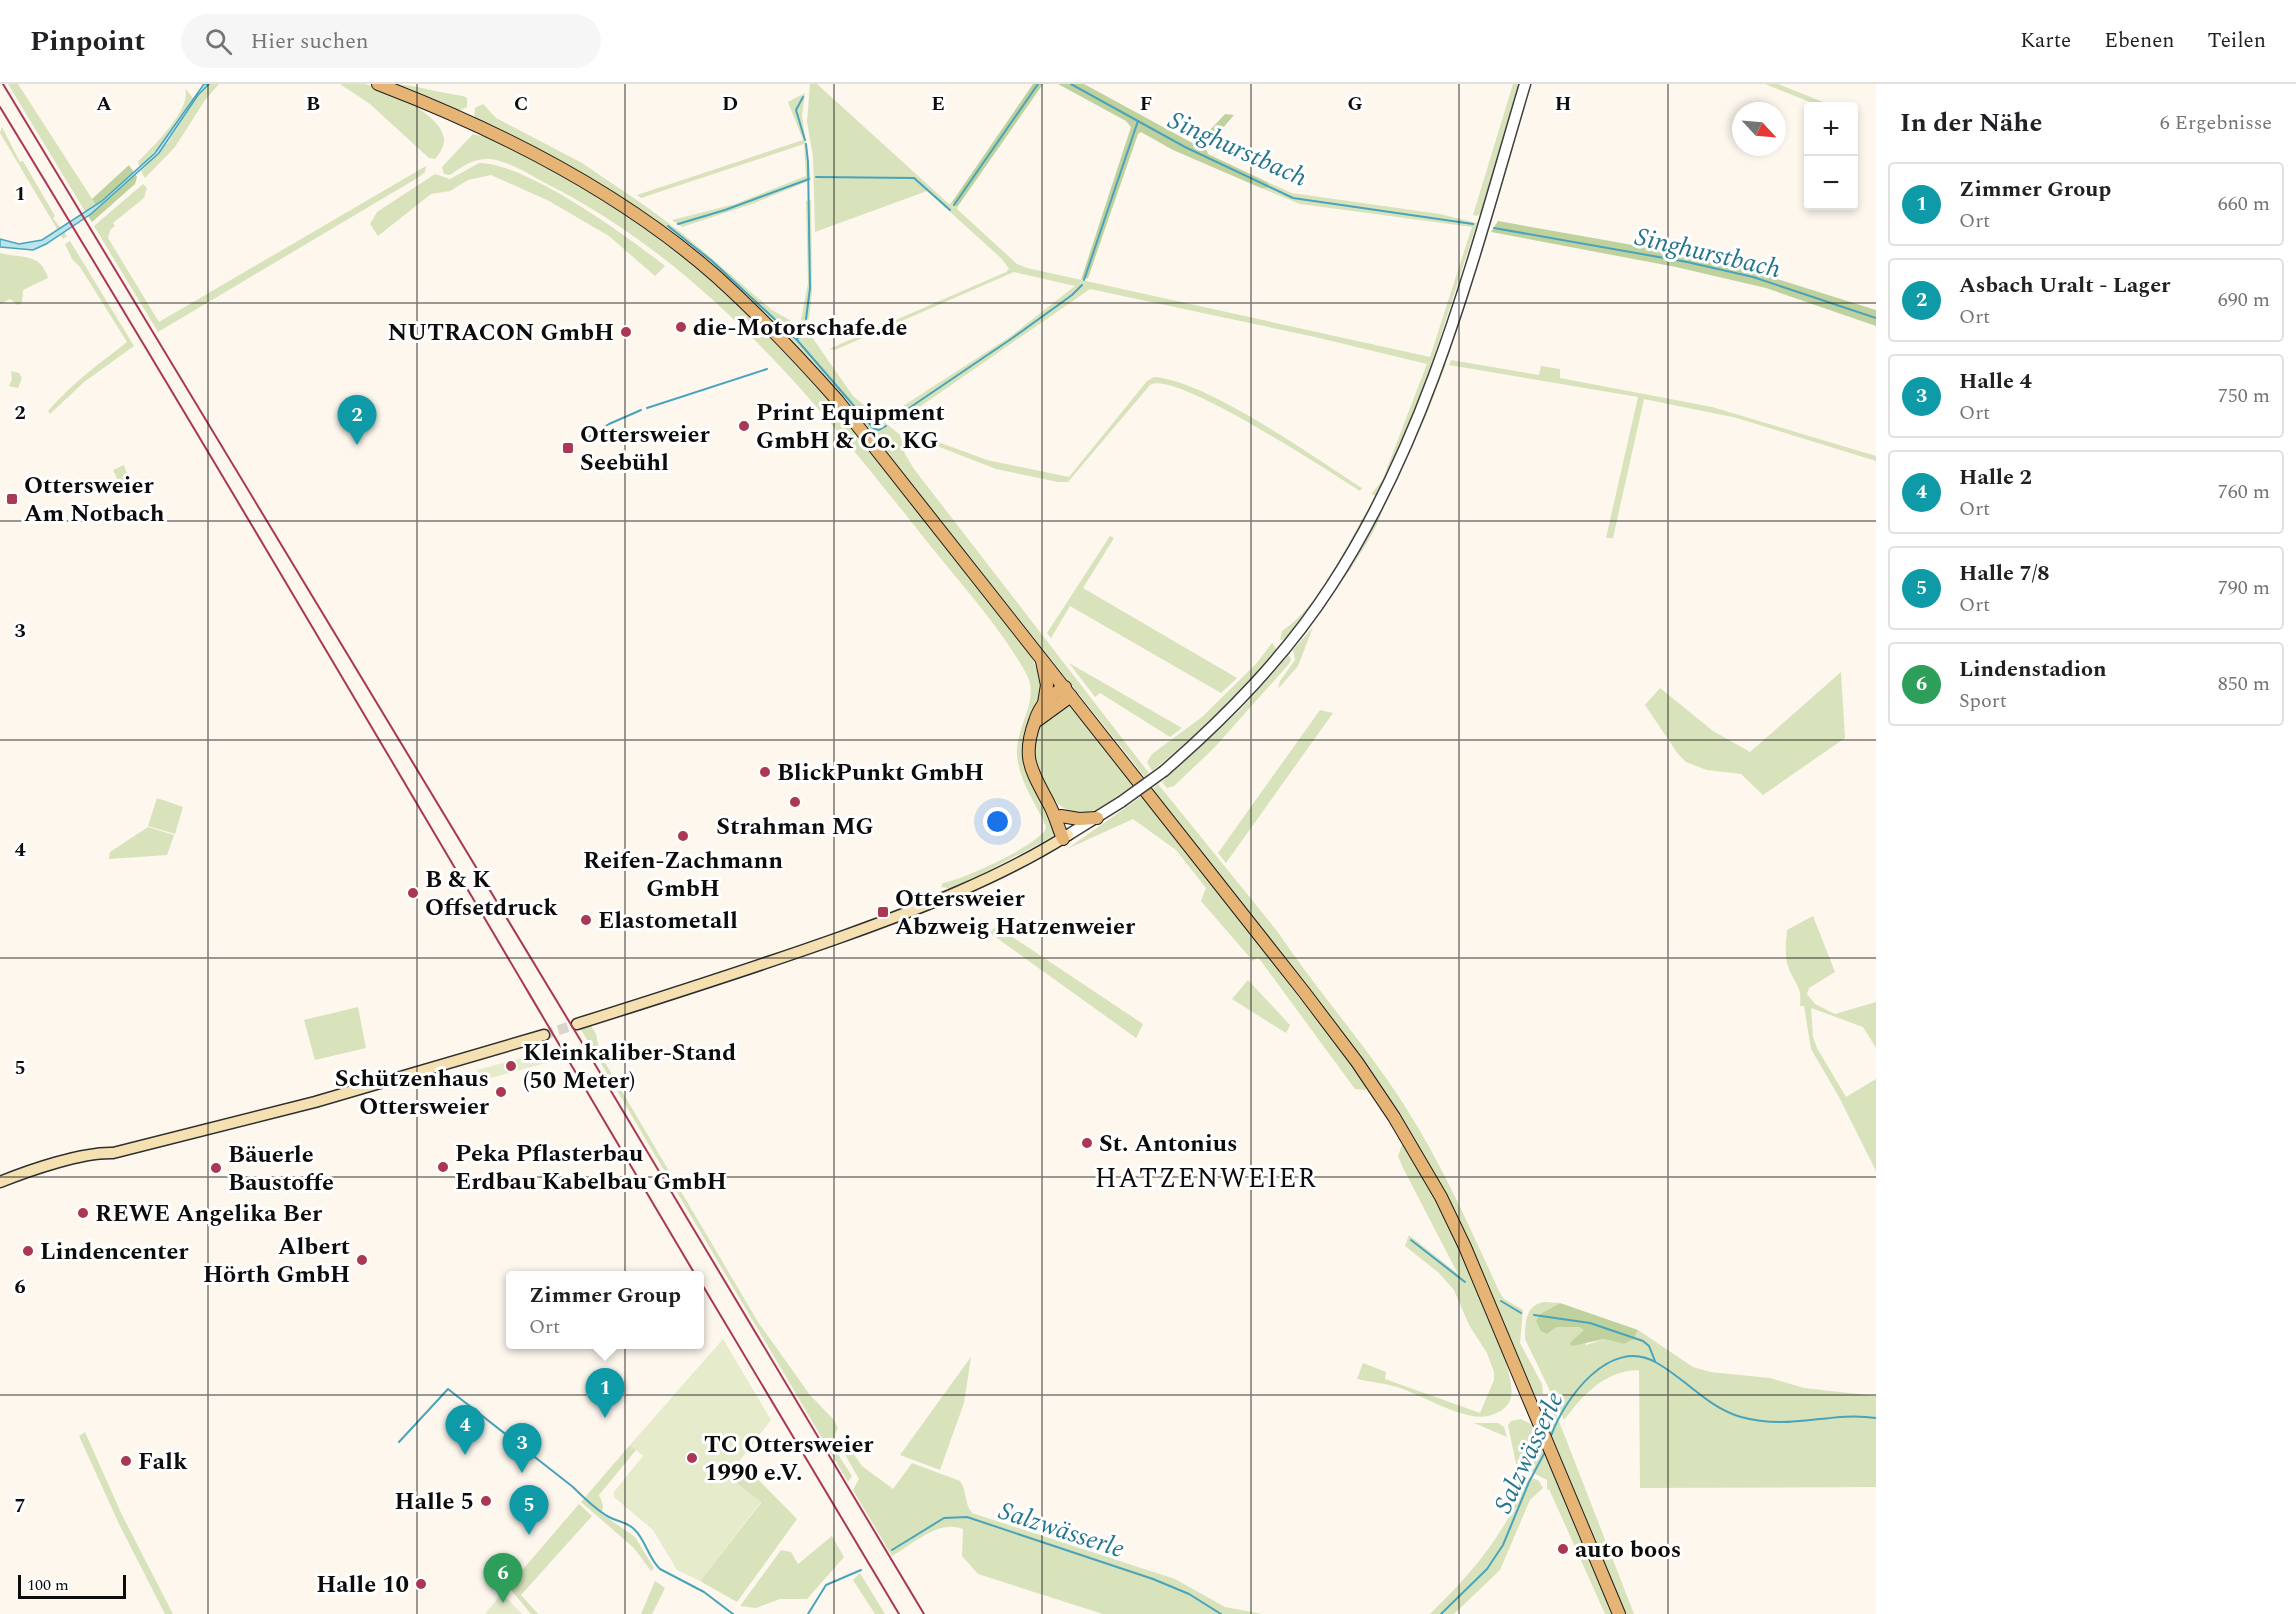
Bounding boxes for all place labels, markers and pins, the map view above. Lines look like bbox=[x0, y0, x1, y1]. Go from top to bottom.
place label: die-Motorschafe.de bbox=[693, 310, 907, 346]
place label: NUTRACON GmbH bbox=[388, 315, 614, 351]
marker: die-Motorschafe.de bbox=[674, 320, 688, 334]
marker: NUTRACON GmbH bbox=[619, 325, 633, 339]
place label: Print Equipment GmbH & Co. KG bbox=[756, 395, 945, 459]
pin: 2 bbox=[338, 396, 376, 445]
place label: Ottersweier Seebühl bbox=[580, 417, 710, 481]
marker: Print Equipment GmbH & Co. KG bbox=[737, 419, 751, 433]
marker: Ottersweier Seebühl bbox=[561, 441, 575, 455]
place label: Ottersweier Am Notbach bbox=[24, 468, 165, 532]
marker: Ottersweier Am Notbach bbox=[5, 492, 19, 506]
place label: BlickPunkt GmbH bbox=[777, 755, 984, 791]
marker: BlickPunkt GmbH bbox=[758, 765, 772, 779]
marker: Strahman MG bbox=[788, 795, 802, 809]
place label: Strahman MG bbox=[716, 809, 874, 845]
marker: Reifen-Zachmann GmbH bbox=[676, 829, 690, 843]
place label: Reifen-Zachmann GmbH bbox=[583, 843, 783, 907]
place label: B & K Offsetdruck bbox=[425, 862, 558, 926]
place label: Ottersweier Abzweig Hatzenweier bbox=[895, 881, 1136, 945]
marker: B & K Offsetdruck bbox=[406, 886, 420, 900]
place label: Elastometall bbox=[598, 903, 738, 939]
marker: Ottersweier Abzweig Hatzenweier bbox=[876, 905, 890, 919]
marker: Elastometall bbox=[579, 913, 593, 927]
place label: Kleinkaliber-Stand (50 Meter) bbox=[523, 1035, 736, 1099]
marker: Kleinkaliber-Stand (50 Meter) bbox=[504, 1059, 518, 1073]
place label: Schützenhaus Ottersweier bbox=[335, 1061, 490, 1125]
marker: Schützenhaus Ottersweier bbox=[494, 1085, 508, 1099]
place label: St. Antonius bbox=[1099, 1126, 1237, 1162]
place label: Peka Pflasterbau Erdbau Kabelbau GmbH bbox=[455, 1136, 727, 1200]
marker: St. Antonius bbox=[1080, 1136, 1094, 1150]
place label: Bäuerle Baustoffe bbox=[228, 1137, 334, 1201]
marker: Peka Pflasterbau Erdbau Kabelbau GmbH bbox=[436, 1160, 450, 1174]
marker: Bäuerle Baustoffe bbox=[209, 1161, 223, 1175]
place label: REWE Angelika Ber bbox=[95, 1196, 323, 1232]
marker: REWE Angelika Ber bbox=[76, 1206, 90, 1220]
place label: Albert Hörth GmbH bbox=[203, 1229, 350, 1293]
place label: Lindencenter bbox=[40, 1234, 189, 1270]
marker: Lindencenter bbox=[21, 1244, 35, 1258]
marker: Albert Hörth GmbH bbox=[355, 1253, 369, 1267]
pin: 1 bbox=[586, 1368, 624, 1418]
pin: 4 bbox=[446, 1406, 484, 1455]
pin: 3 bbox=[502, 1424, 542, 1473]
place label: TC Ottersweier 1990 e.V. bbox=[704, 1427, 874, 1491]
place label: Falk bbox=[138, 1444, 188, 1480]
marker: TC Ottersweier 1990 e.V. bbox=[685, 1451, 699, 1465]
marker: Falk bbox=[119, 1454, 133, 1468]
place label: Halle 5 bbox=[395, 1484, 474, 1520]
pin: 5 bbox=[510, 1486, 548, 1535]
marker: Halle 5 bbox=[479, 1494, 493, 1508]
place label: auto boos bbox=[1575, 1532, 1681, 1568]
marker: auto boos bbox=[1556, 1542, 1570, 1556]
pin: 6 bbox=[484, 1554, 522, 1603]
place label: Halle 10 bbox=[316, 1567, 409, 1603]
marker: Halle 10 bbox=[414, 1577, 428, 1591]

